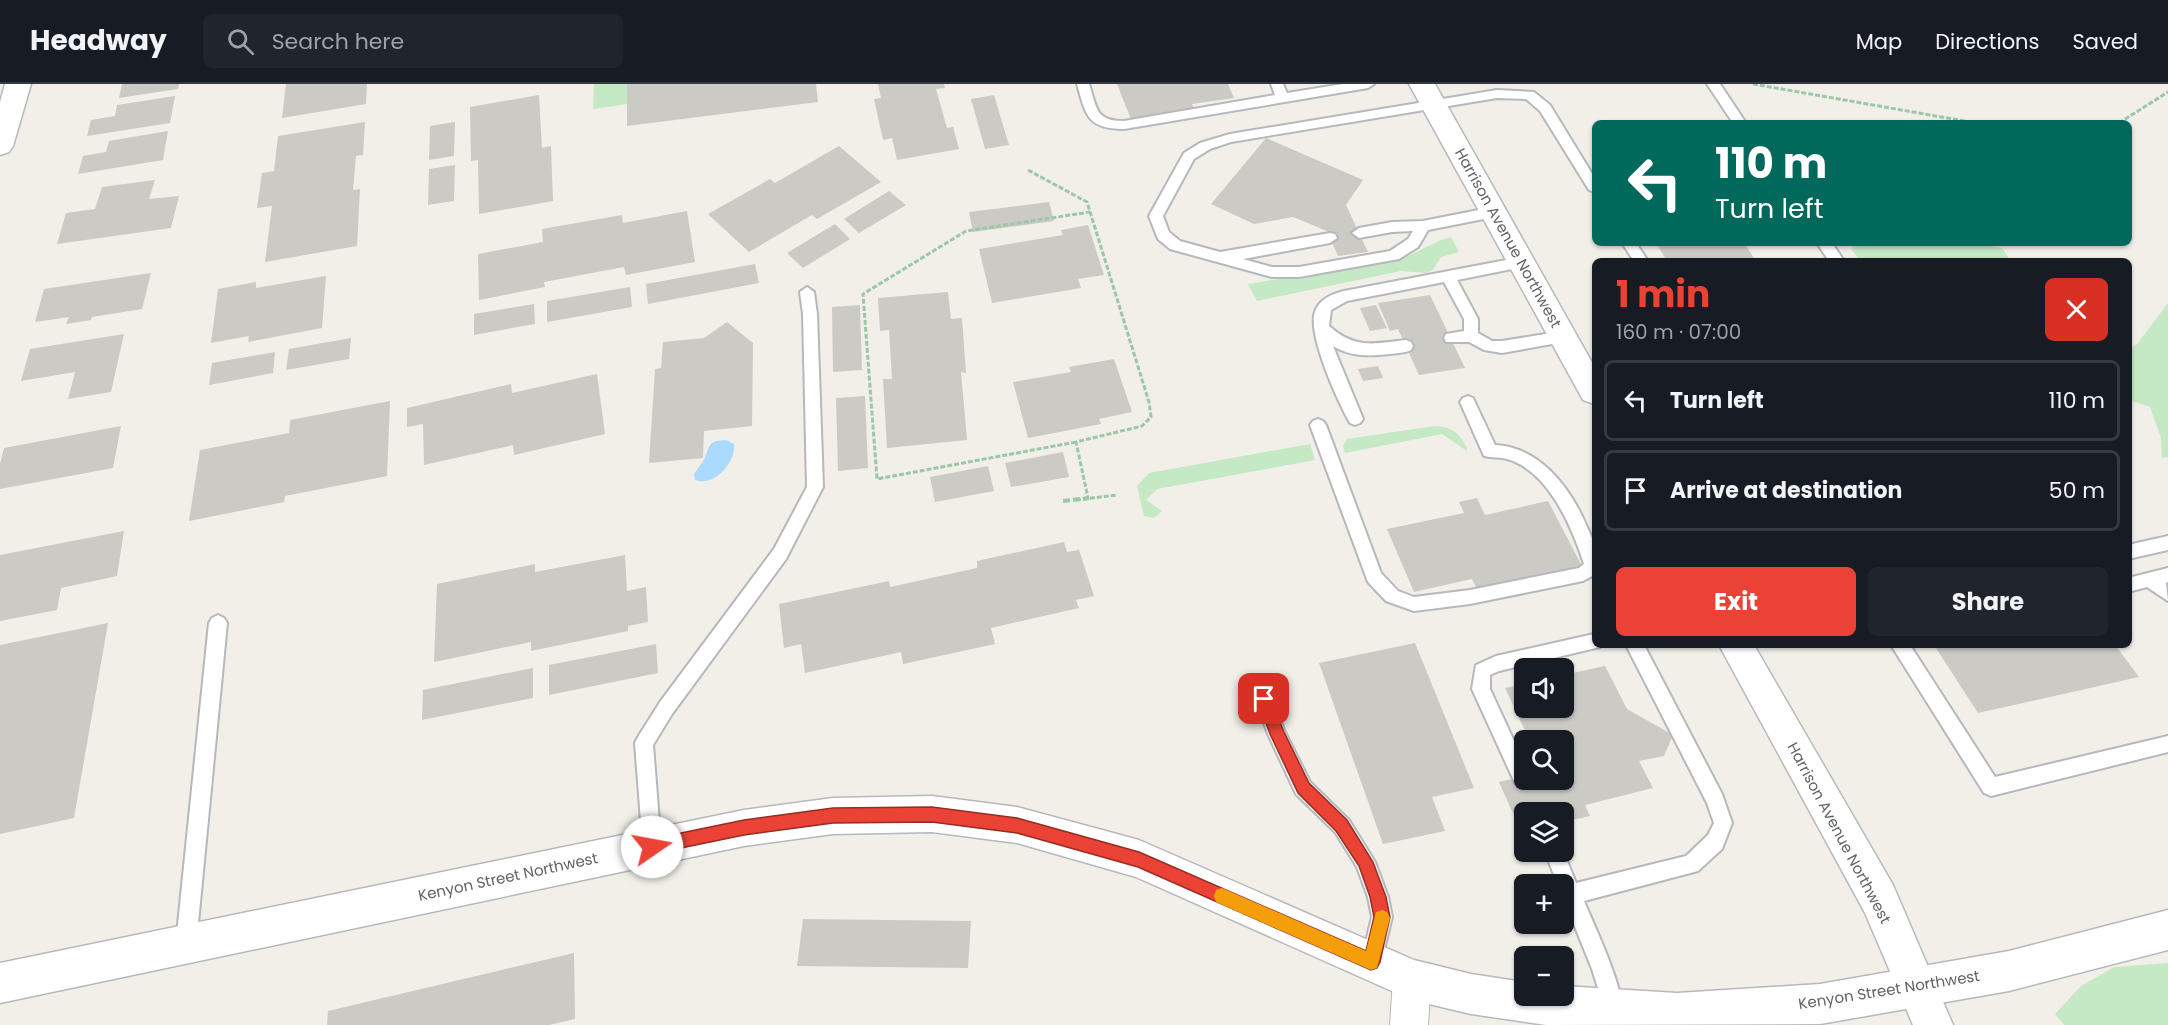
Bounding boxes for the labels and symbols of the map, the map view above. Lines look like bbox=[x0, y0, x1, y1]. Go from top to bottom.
street label: Harrison Avenue Northwest bbox=[1450, 144, 1567, 331]
pin bbox=[1238, 673, 1289, 724]
street label: Harrison Avenue Northwest bbox=[1783, 738, 1896, 927]
position arrow bbox=[620, 815, 684, 879]
street label: Kenyon Street Northwest bbox=[416, 847, 600, 906]
street label: Kenyon Street Northwest bbox=[1797, 965, 1981, 1014]

